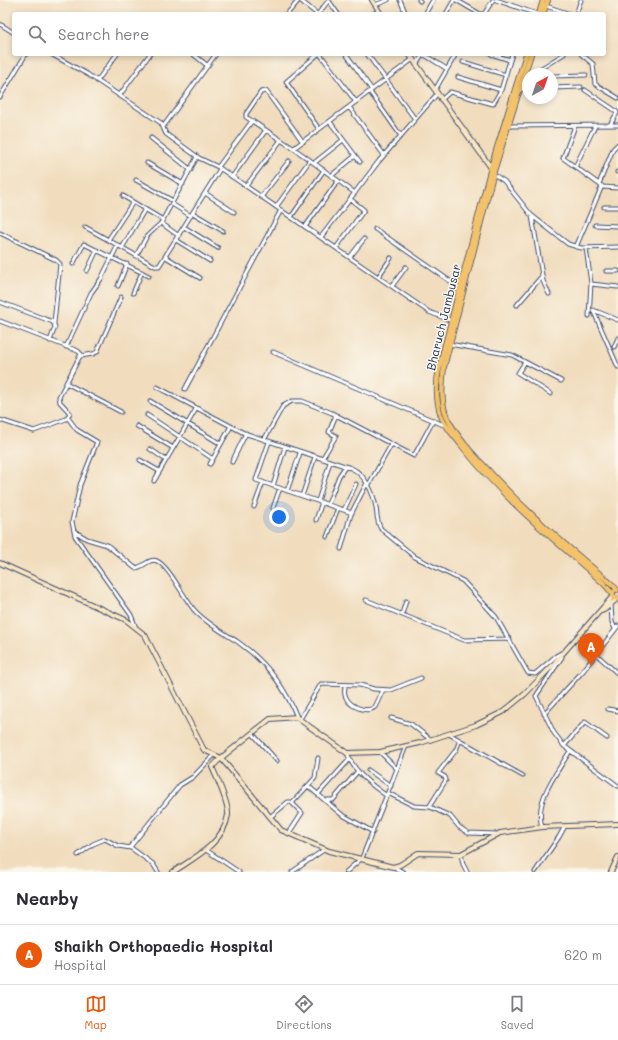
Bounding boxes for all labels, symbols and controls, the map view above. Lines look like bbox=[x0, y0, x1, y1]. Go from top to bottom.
search box bbox=[12, 12, 606, 56]
icon: search bbox=[26, 23, 48, 45]
text: Search here bbox=[58, 24, 149, 44]
north arrow bbox=[522, 68, 558, 104]
street label: Bharuch Jambusar bbox=[422, 262, 464, 372]
your location bbox=[269, 507, 289, 527]
pin: A bbox=[578, 633, 604, 666]
text: Nearby bbox=[16, 887, 78, 909]
text: Shaikh Orthopaedic Hospital bbox=[54, 936, 273, 956]
text: A bbox=[24, 946, 34, 963]
text: 620 m bbox=[564, 946, 602, 963]
text: Hospital bbox=[54, 956, 106, 973]
tab: Map bbox=[85, 993, 107, 1032]
tab: Directions bbox=[276, 993, 332, 1032]
tab: Saved bbox=[501, 993, 533, 1032]

